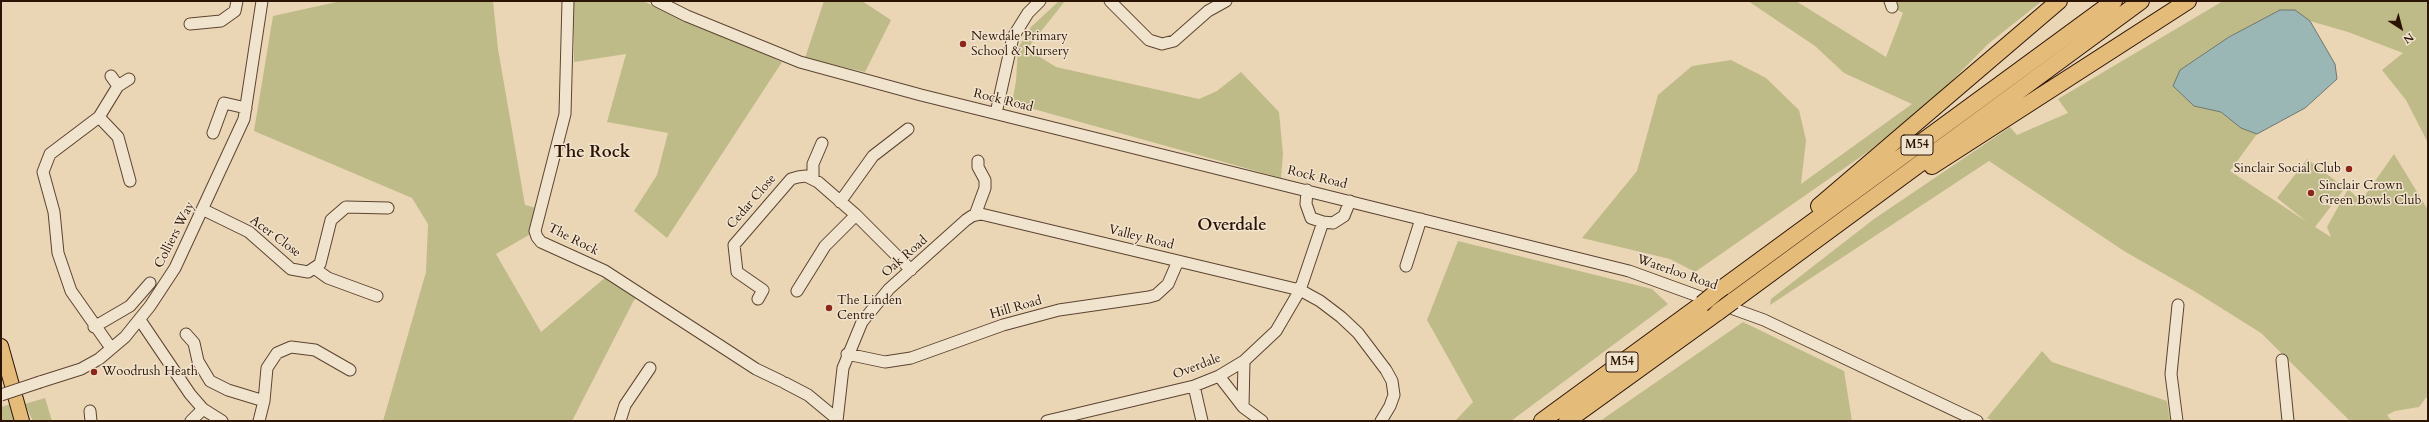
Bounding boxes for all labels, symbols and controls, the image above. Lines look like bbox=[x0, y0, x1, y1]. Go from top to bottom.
north arrow bbox=[2381, 8, 2421, 48]
place label: Newdale Primary School & Nursery bbox=[971, 29, 1069, 60]
text: N bbox=[2400, 29, 2417, 47]
marker: Newdale Primary School & Nursery bbox=[958, 39, 968, 49]
street label: Rock Road bbox=[972, 86, 1034, 116]
road number: M54 bbox=[1901, 135, 1933, 155]
district label: The Rock bbox=[554, 143, 630, 163]
place label: Sinclair Social Club bbox=[2234, 161, 2341, 177]
street label: Rock Road bbox=[1286, 163, 1348, 193]
marker: Sinclair Social Club bbox=[2344, 164, 2354, 174]
street label: Cedar Close bbox=[724, 172, 780, 232]
place label: Sinclair Crown Green Bowls Club bbox=[2319, 178, 2422, 209]
marker: Sinclair Crown Green Bowls Club bbox=[2306, 188, 2316, 198]
street label: Colliers Way bbox=[152, 199, 198, 271]
street label: Acer Close bbox=[246, 213, 304, 261]
district label: Overdale bbox=[1197, 216, 1267, 236]
street label: The Rock bbox=[545, 221, 601, 259]
street label: Valley Road bbox=[1107, 222, 1175, 254]
street label: Oak Road bbox=[879, 233, 931, 281]
street label: Waterloo Road bbox=[1635, 252, 1719, 294]
place label: The Linden Centre bbox=[837, 293, 902, 324]
street label: Hill Road bbox=[988, 293, 1044, 323]
marker: The Linden Centre bbox=[824, 303, 834, 313]
street label: Overdale bbox=[1171, 351, 1223, 383]
road number: M54 bbox=[1606, 352, 1638, 372]
place label: Woodrush Heath bbox=[102, 364, 198, 380]
marker: Woodrush Heath bbox=[89, 367, 99, 377]

